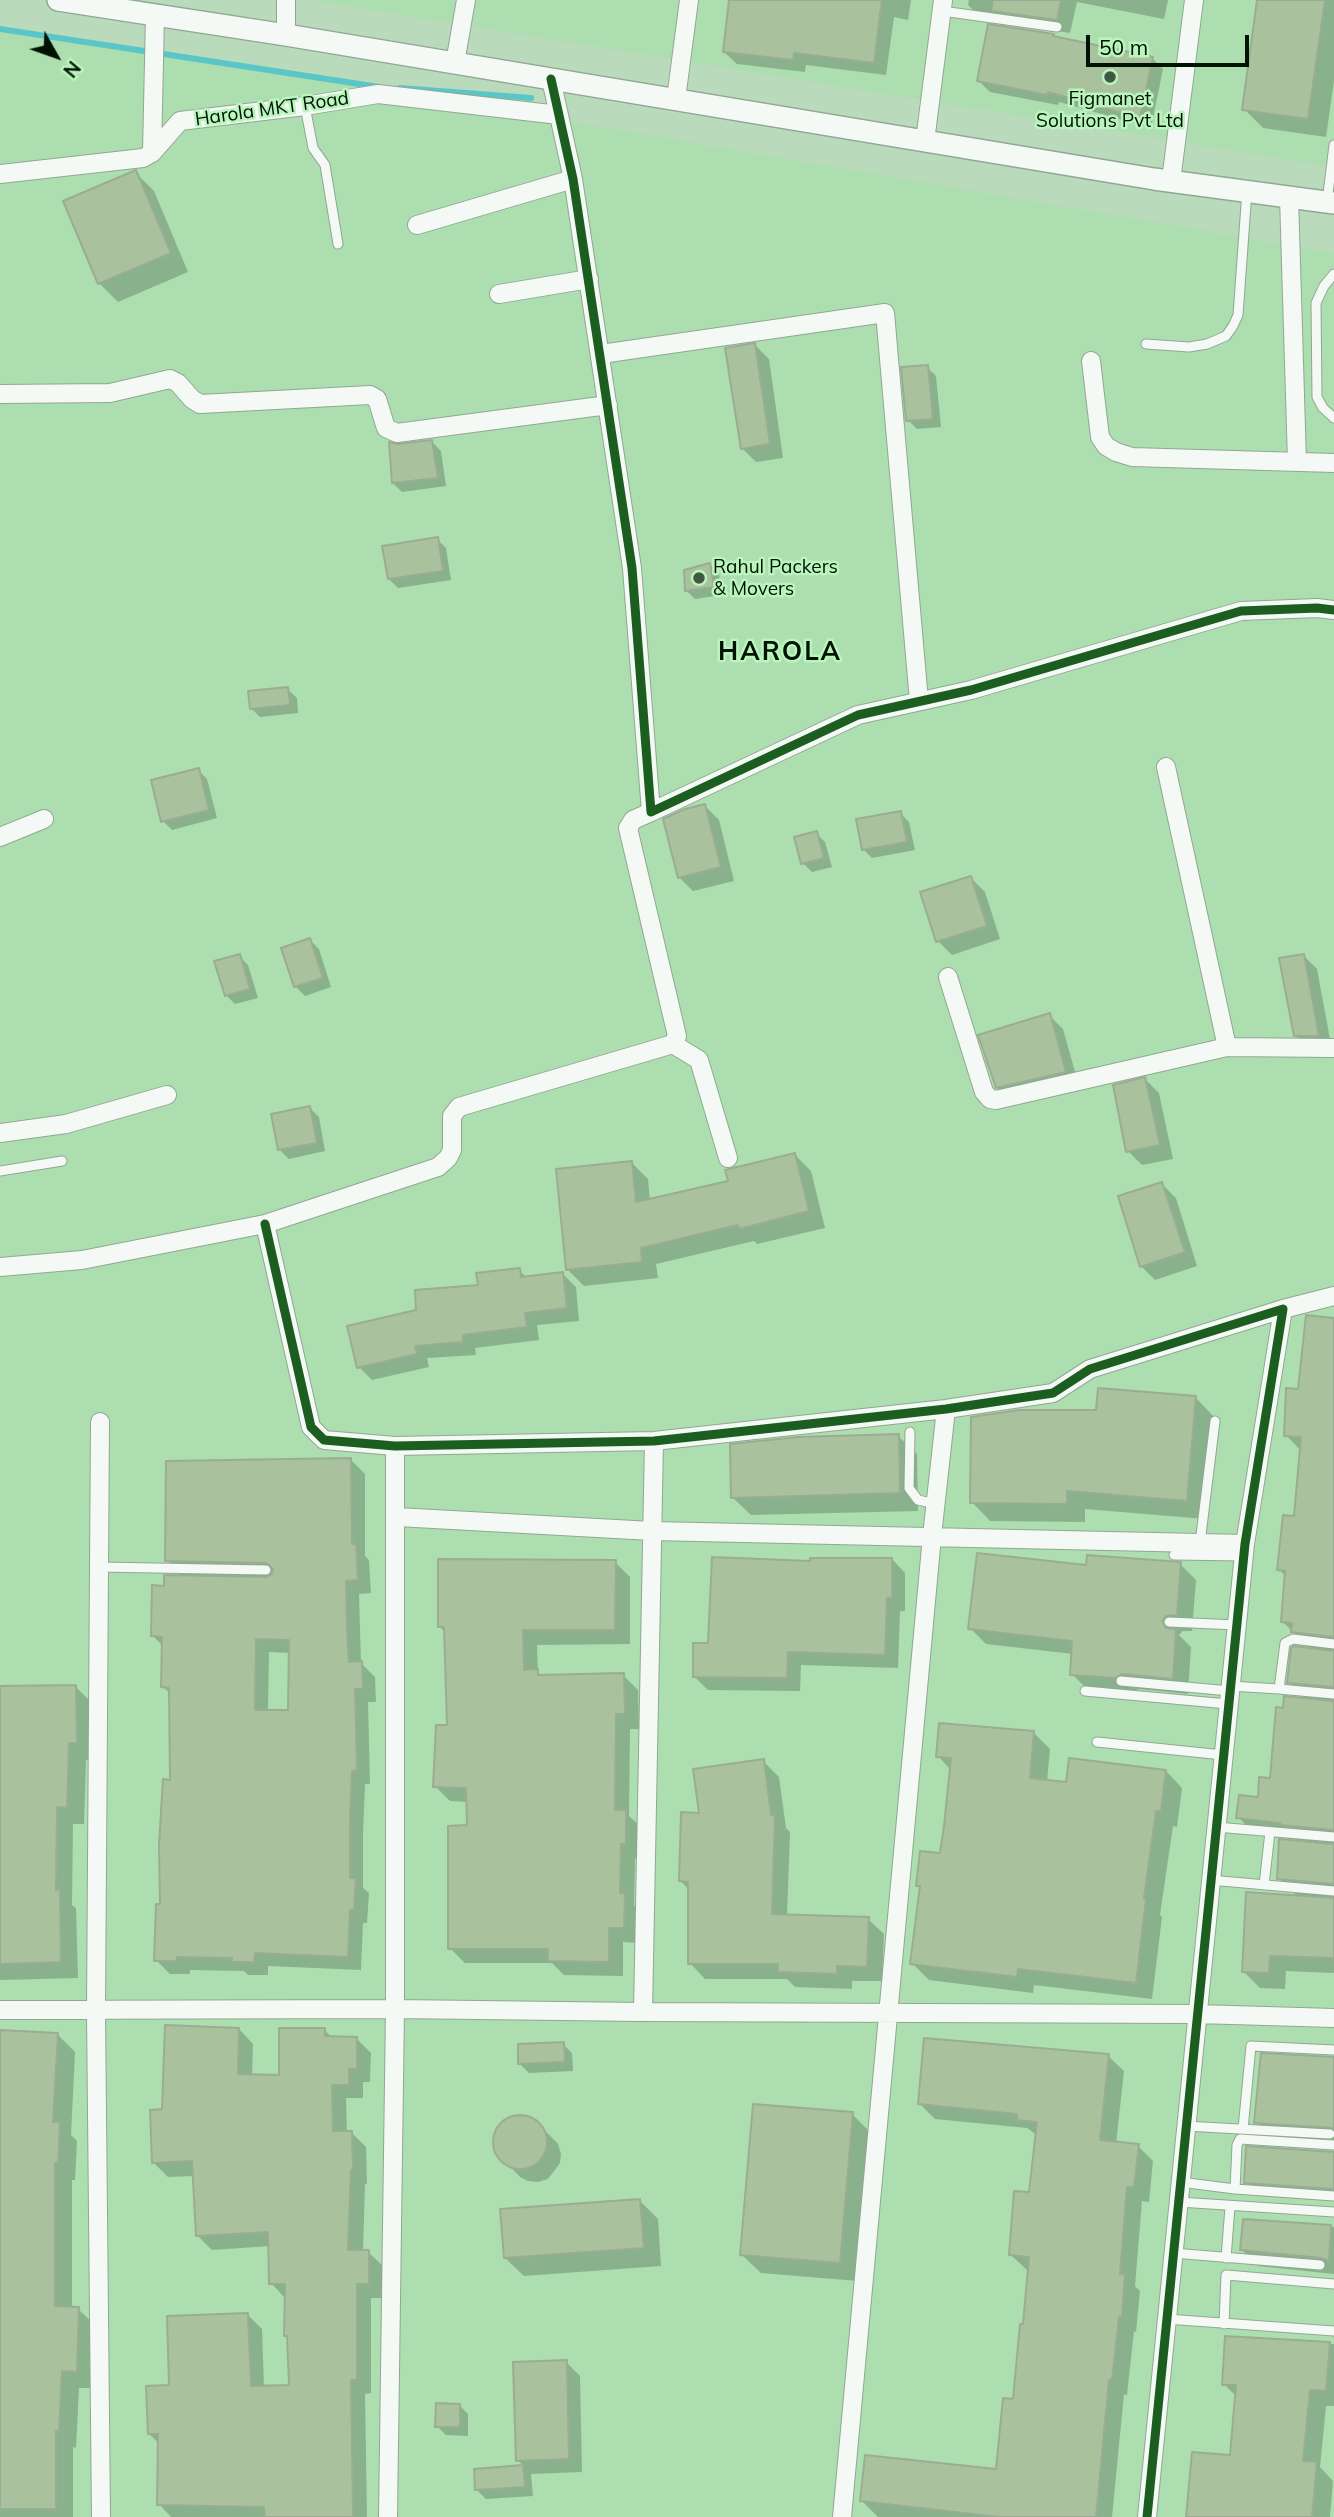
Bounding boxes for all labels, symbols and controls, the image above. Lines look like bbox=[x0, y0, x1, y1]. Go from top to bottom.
north arrow bbox=[21, 21, 91, 91]
scale bar bbox=[1089, 21, 1252, 65]
text: 50 m bbox=[1099, 34, 1148, 60]
text: N bbox=[58, 56, 86, 83]
marker: Figmanet Solutions Pvt Ltd bbox=[1102, 69, 1118, 85]
street label: Harola MKT Road bbox=[194, 87, 350, 131]
place label: Figmanet Solutions Pvt Ltd bbox=[1036, 88, 1184, 132]
place label: Rahul Packers & Movers bbox=[713, 556, 838, 600]
marker: Rahul Packers & Movers bbox=[691, 570, 707, 586]
district label: HAROLA bbox=[719, 636, 841, 668]

